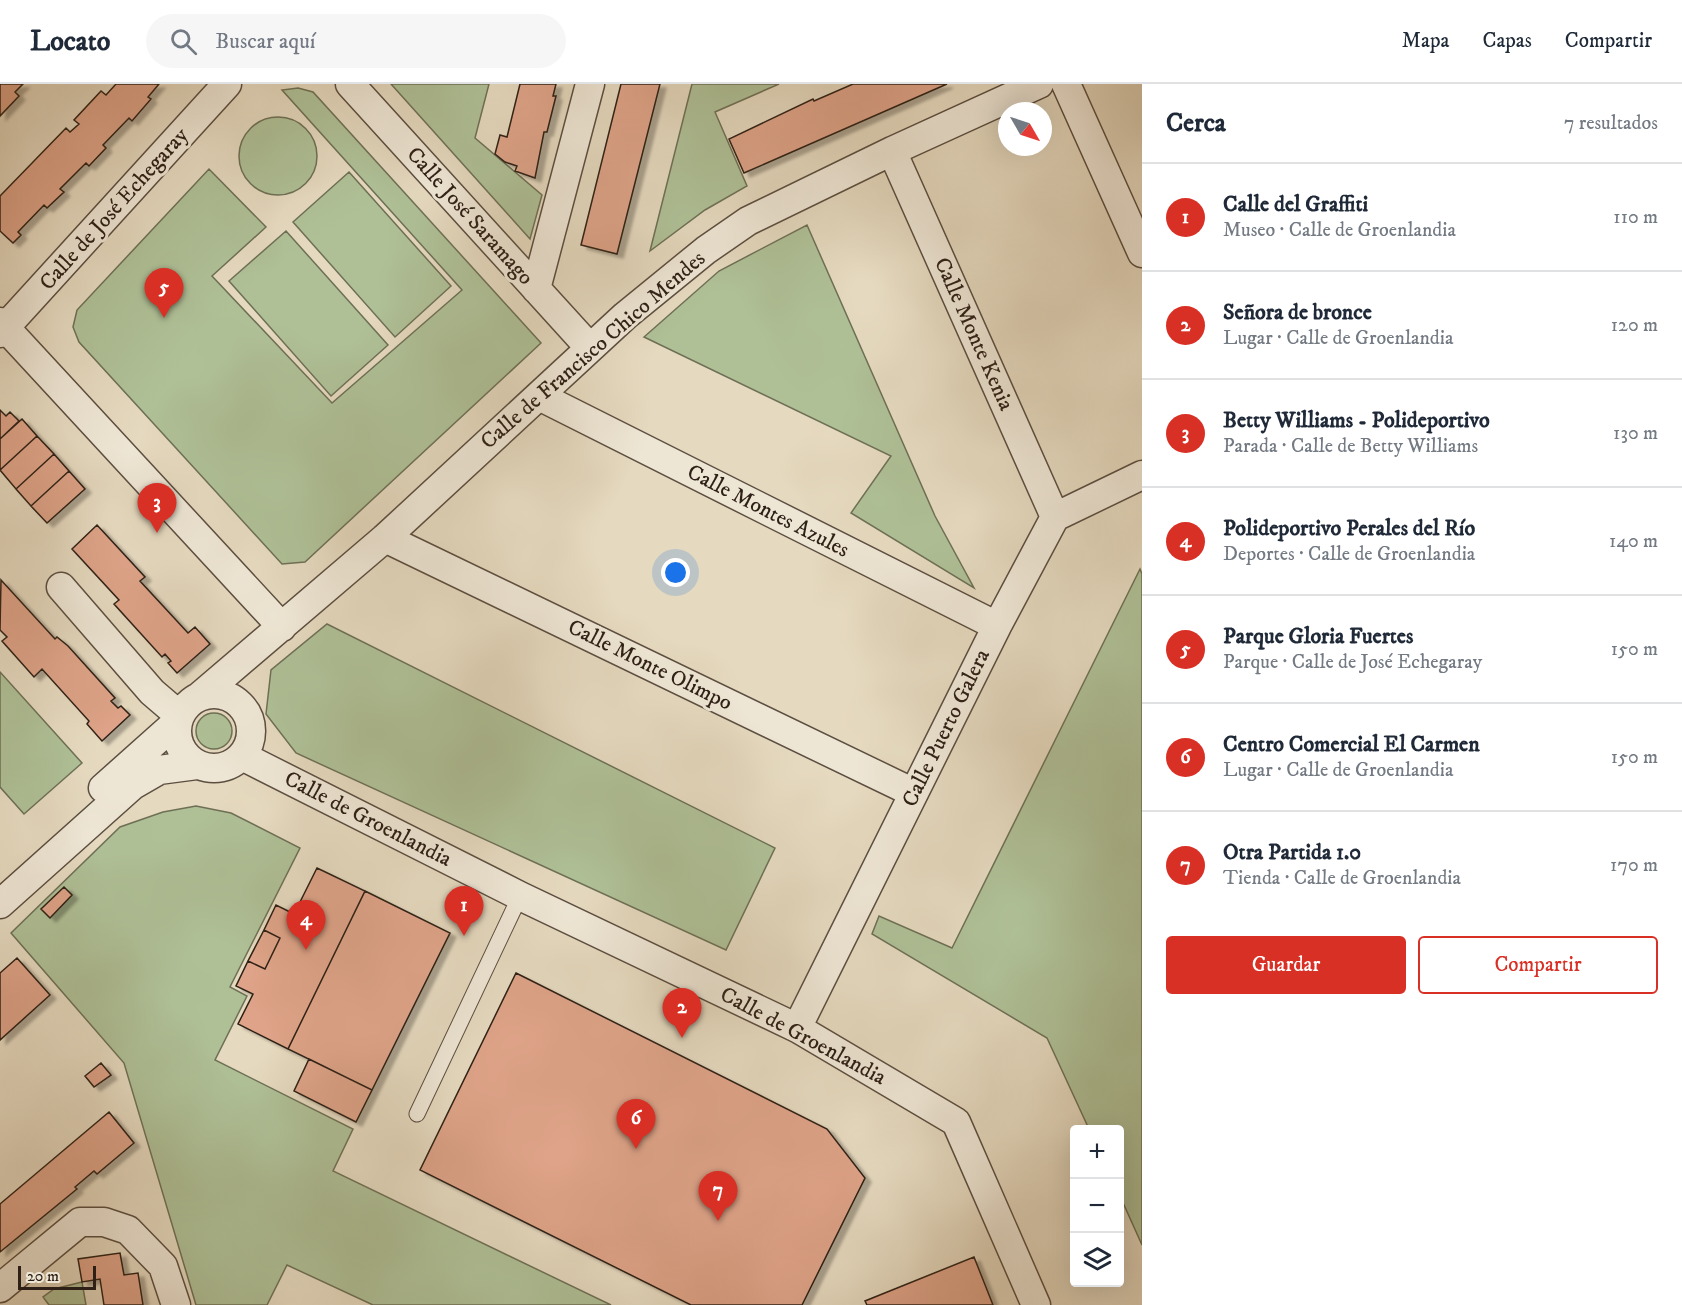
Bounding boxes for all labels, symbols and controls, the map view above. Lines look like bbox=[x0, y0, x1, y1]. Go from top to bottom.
search box bbox=[146, 14, 566, 68]
text: Locato bbox=[30, 24, 110, 59]
icon: search bbox=[167, 25, 200, 58]
text: Buscar aquí bbox=[215, 28, 315, 55]
text: Mapa bbox=[1402, 28, 1449, 54]
text: Capas bbox=[1482, 28, 1532, 54]
text: Compartir bbox=[1565, 28, 1652, 54]
north arrow bbox=[998, 102, 1052, 156]
text: Cerca bbox=[1166, 107, 1226, 140]
text: 7 resultados bbox=[1564, 111, 1658, 136]
street label: Calle de José Echegaray bbox=[34, 122, 194, 296]
street label: Calle José Saramago bbox=[401, 141, 539, 291]
text: Calle del Graffiti bbox=[1223, 191, 1368, 218]
text: 1 bbox=[1182, 205, 1189, 230]
text: 110 m bbox=[1613, 205, 1658, 230]
text: Museo · Calle de Groenlandia bbox=[1223, 218, 1456, 243]
street label: Calle de Francisco Chico Mendes bbox=[475, 245, 711, 455]
street label: Calle Monte Kenia bbox=[928, 253, 1020, 415]
pin: 5 bbox=[144, 268, 184, 318]
text: Señora de bronce bbox=[1223, 299, 1372, 326]
text: 2 bbox=[1181, 313, 1190, 338]
text: 120 m bbox=[1611, 313, 1658, 338]
text: Lugar · Calle de Groenlandia bbox=[1223, 326, 1453, 351]
text: Betty Williams - Polideportivo bbox=[1223, 407, 1490, 434]
text: 3 bbox=[1182, 421, 1189, 446]
text: 130 m bbox=[1613, 421, 1658, 446]
text: Parada · Calle de Betty Williams bbox=[1223, 434, 1478, 459]
street label: Calle Montes Azules bbox=[682, 459, 854, 563]
pin: 3 bbox=[138, 484, 176, 533]
text: Polideportivo Perales del Río bbox=[1223, 515, 1475, 542]
text: 4 bbox=[1180, 529, 1191, 554]
text: 140 m bbox=[1609, 529, 1658, 554]
text: Deportes · Calle de Groenlandia bbox=[1223, 542, 1475, 567]
your location bbox=[661, 558, 690, 587]
street label: Calle Monte Olimpo bbox=[563, 613, 737, 717]
text: Parque Gloria Fuertes bbox=[1223, 623, 1413, 650]
text: 5 bbox=[1181, 637, 1190, 662]
text: 150 m bbox=[1611, 637, 1658, 662]
street label: Calle Puerto Galera bbox=[896, 644, 996, 811]
text: Parque · Calle de José Echegaray bbox=[1223, 650, 1482, 675]
text: Centro Comercial El Carmen bbox=[1223, 731, 1480, 758]
text: 6 bbox=[1180, 745, 1191, 770]
text: 150 m bbox=[1611, 745, 1658, 770]
text: Lugar · Calle de Groenlandia bbox=[1223, 758, 1453, 783]
street label: Calle de Groenlandia bbox=[280, 765, 457, 873]
text: Otra Partida 1.0 bbox=[1223, 839, 1361, 866]
text: 7 bbox=[1180, 853, 1191, 878]
text: 170 m bbox=[1610, 853, 1658, 878]
text: Tienda · Calle de Groenlandia bbox=[1223, 866, 1461, 891]
pin: 1 bbox=[444, 886, 484, 936]
pin: 4 bbox=[286, 900, 326, 950]
button: Guardar bbox=[1166, 936, 1406, 994]
button: Compartir bbox=[1418, 936, 1658, 994]
street label: Calle de Groenlandia bbox=[715, 981, 891, 1091]
pin: 2 bbox=[662, 988, 702, 1038]
pin: 6 bbox=[616, 1100, 656, 1149]
map controls bbox=[1070, 1125, 1124, 1287]
button: + bbox=[1070, 1125, 1124, 1179]
pin: 7 bbox=[698, 1172, 738, 1221]
button: − bbox=[1070, 1179, 1124, 1233]
button: layers bbox=[1070, 1233, 1124, 1287]
scale bar bbox=[18, 1263, 96, 1290]
text: 20 m bbox=[27, 1266, 59, 1286]

